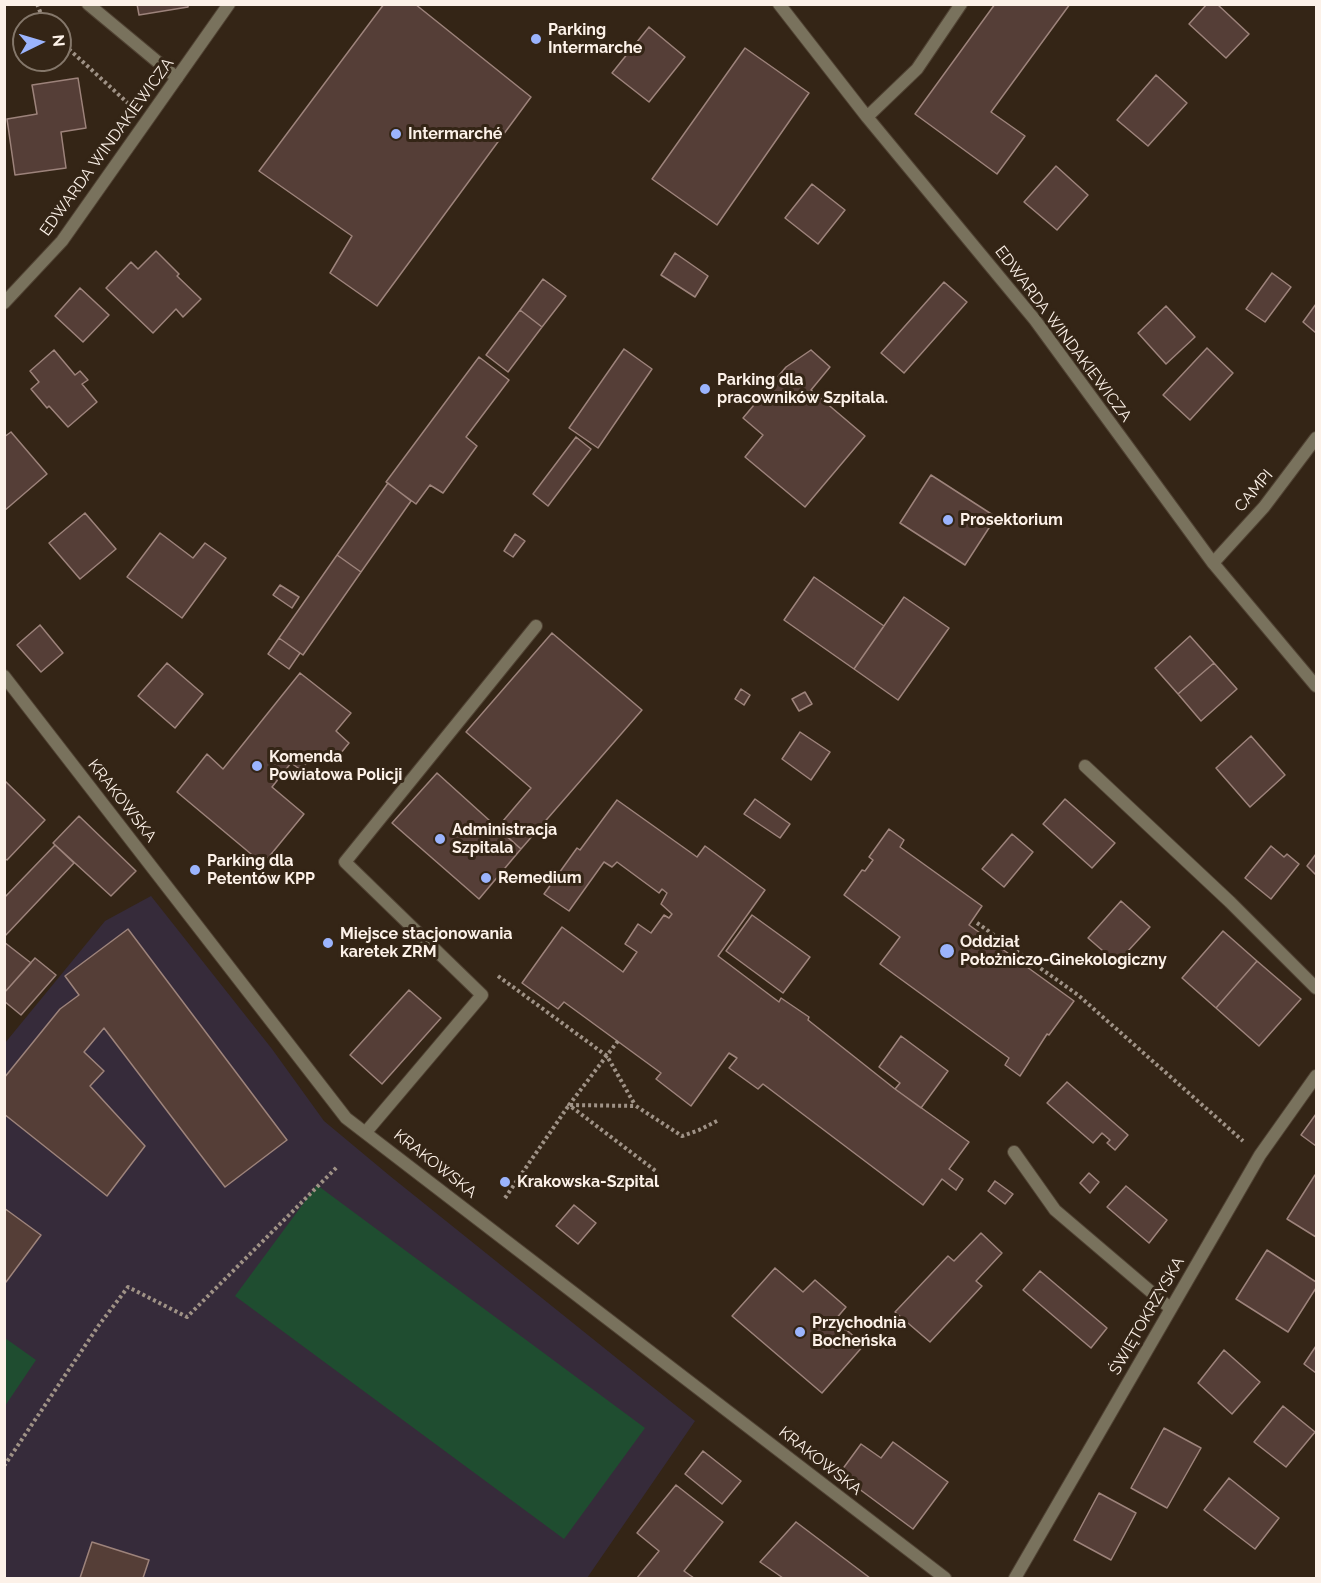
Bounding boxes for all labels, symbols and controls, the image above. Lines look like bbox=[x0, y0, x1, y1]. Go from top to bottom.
north arrow bbox=[12, 12, 72, 72]
place label: Parking Intermarche bbox=[548, 20, 642, 58]
marker: Parking Intermarche bbox=[529, 32, 543, 46]
text: N bbox=[48, 34, 68, 47]
street label: EDWARDA WINDAKIEWICZA bbox=[36, 54, 178, 240]
place label: Intermarché bbox=[408, 124, 502, 144]
marker: Intermarché bbox=[389, 127, 403, 141]
street label: EDWARDA WINDAKIEWICZA bbox=[991, 242, 1135, 426]
place label: Parking dla pracowników Szpitala. bbox=[717, 370, 888, 408]
marker: Parking dla pracowników Szpitala. bbox=[698, 382, 712, 396]
street label: CAMPI bbox=[1231, 466, 1277, 516]
place label: Prosektorium bbox=[960, 510, 1063, 530]
marker: Prosektorium bbox=[941, 513, 955, 527]
place label: Komenda Powiatowa Policji bbox=[269, 747, 402, 785]
street label: KRAKOWSKA bbox=[84, 756, 160, 846]
marker: Komenda Powiatowa Policji bbox=[250, 759, 264, 773]
place label: Administracja Szpitala bbox=[452, 820, 557, 858]
marker: Administracja Szpitala bbox=[433, 832, 447, 846]
place label: Parking dla Petentów KPP bbox=[207, 851, 315, 889]
marker: Parking dla Petentów KPP bbox=[188, 863, 202, 877]
place label: Remedium bbox=[498, 868, 582, 888]
marker: Remedium bbox=[479, 871, 493, 885]
place label: Miejsce stacjonowania karetek ZRM bbox=[340, 924, 512, 962]
place label: Oddział Położniczo-Ginekologiczny bbox=[960, 932, 1167, 970]
marker: Miejsce stacjonowania karetek ZRM bbox=[321, 936, 335, 950]
marker: Oddział Położniczo-Ginekologiczny bbox=[938, 942, 956, 960]
street label: KRAKOWSKA bbox=[390, 1126, 480, 1202]
place label: Krakowska-Szpital bbox=[517, 1172, 659, 1192]
marker: Krakowska-Szpital bbox=[498, 1175, 512, 1189]
street label: ŚWIĘTOKRZYSKA bbox=[1105, 1254, 1189, 1378]
place label: Przychodnia Bocheńska bbox=[812, 1313, 906, 1351]
marker: Przychodnia Bocheńska bbox=[793, 1325, 807, 1339]
street label: KRAKOWSKA bbox=[775, 1423, 865, 1499]

